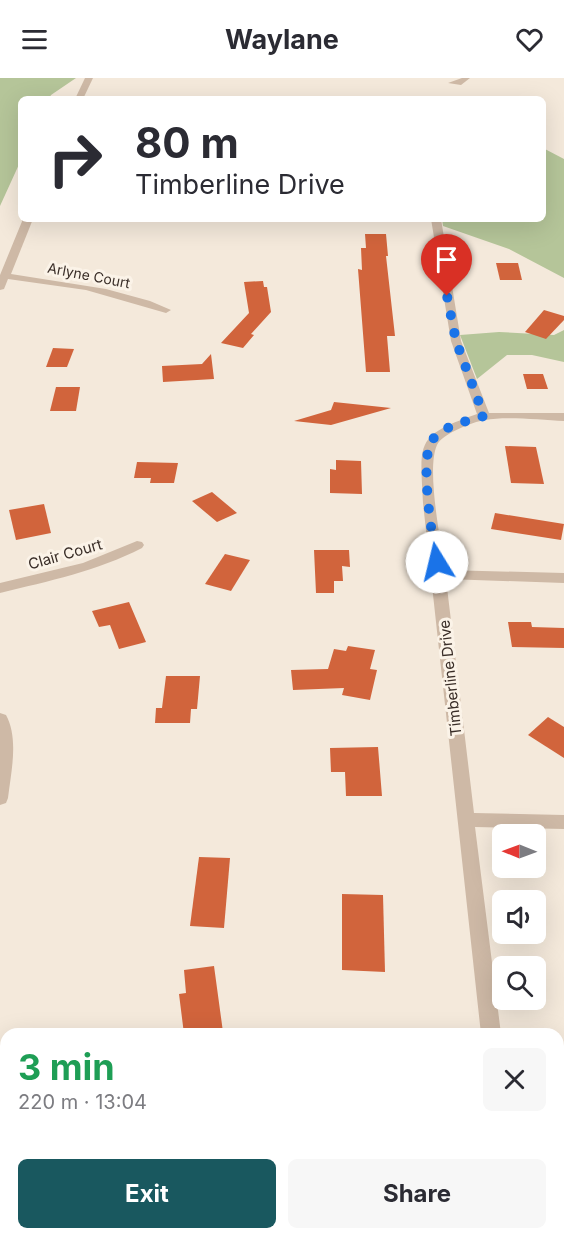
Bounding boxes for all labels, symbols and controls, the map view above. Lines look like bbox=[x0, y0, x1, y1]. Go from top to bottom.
icon: menu bbox=[18, 23, 51, 56]
text: Waylane bbox=[225, 23, 339, 56]
icon: heart bbox=[513, 23, 546, 56]
text: 80 m bbox=[135, 117, 239, 168]
icon: right bbox=[36, 120, 114, 198]
text: Timberline Drive bbox=[135, 168, 345, 201]
pin bbox=[421, 234, 472, 296]
icon: arrive bbox=[430, 243, 463, 276]
street label: Arlyne Court bbox=[46, 259, 132, 291]
position arrow bbox=[405, 530, 469, 594]
street label: Clair Court bbox=[26, 534, 104, 574]
street label: Timberline Drive bbox=[434, 619, 466, 737]
north arrow bbox=[492, 824, 546, 878]
map controls bbox=[492, 824, 546, 1010]
button: sound bbox=[492, 890, 546, 944]
button: search bbox=[492, 956, 546, 1010]
text: 3 min bbox=[18, 1045, 115, 1089]
button: close bbox=[483, 1048, 546, 1111]
text: 220 m · 13:04 bbox=[18, 1090, 147, 1114]
button: Exit bbox=[18, 1159, 276, 1228]
button: Share bbox=[288, 1159, 546, 1228]

